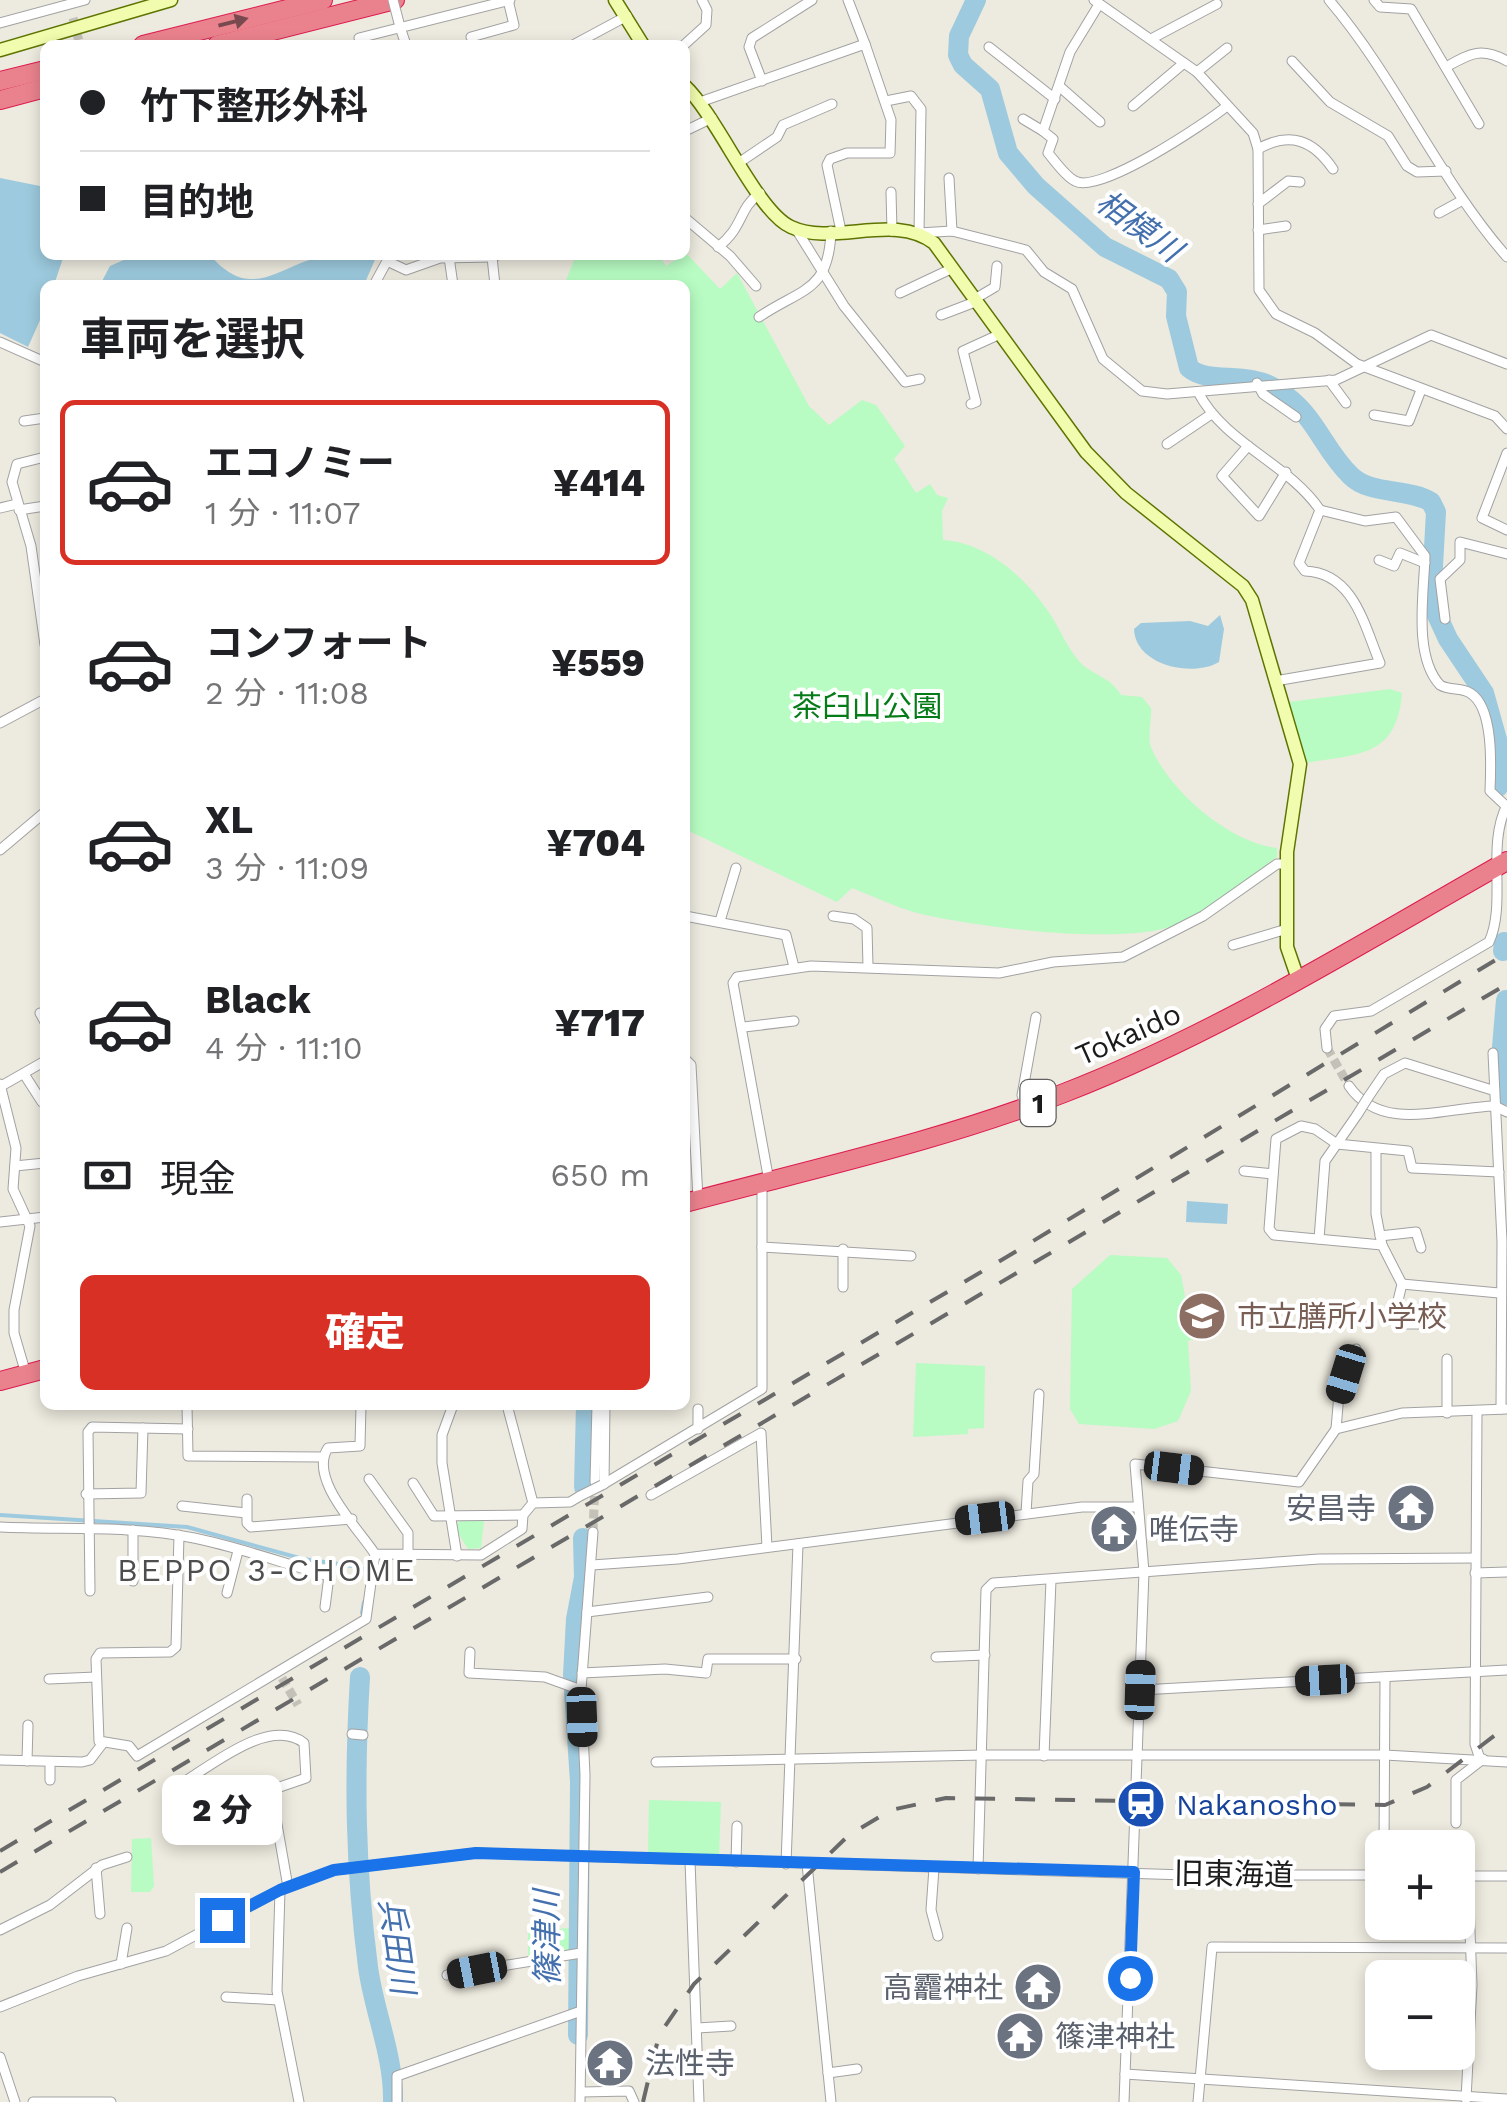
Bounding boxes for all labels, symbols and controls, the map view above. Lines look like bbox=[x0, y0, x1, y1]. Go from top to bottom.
one-way arrow bbox=[218, 14, 249, 30]
text: 竹下整形外科 bbox=[140, 84, 368, 128]
text: 目的地 bbox=[140, 180, 254, 224]
water label: 相模川 bbox=[1089, 182, 1191, 271]
text: 車両を選択 bbox=[80, 313, 305, 366]
icon: car bbox=[85, 438, 175, 528]
text: エコノミー bbox=[205, 441, 395, 485]
text: ¥414 bbox=[553, 461, 645, 505]
text: 1 分 · 11:07 bbox=[205, 494, 360, 532]
icon: car bbox=[85, 618, 175, 708]
text: コンフォート bbox=[205, 621, 432, 665]
text: ¥559 bbox=[551, 641, 645, 685]
text: 2 分 · 11:08 bbox=[205, 674, 369, 712]
park label: 茶臼山公園 bbox=[792, 689, 942, 724]
icon: car bbox=[85, 798, 175, 888]
text: XL bbox=[205, 798, 253, 842]
text: ¥704 bbox=[547, 821, 645, 865]
text: 3 分 · 11:09 bbox=[205, 849, 369, 887]
icon: car bbox=[85, 978, 175, 1068]
text: Black bbox=[205, 978, 311, 1022]
street label: Tokaido bbox=[1070, 995, 1186, 1073]
text: ¥717 bbox=[555, 1001, 645, 1045]
text: 4 分 · 11:10 bbox=[205, 1029, 363, 1067]
road number: 1 bbox=[1020, 1080, 1056, 1126]
icon: cash bbox=[80, 1148, 135, 1203]
text: 650 m bbox=[551, 1156, 650, 1194]
text: 現金 bbox=[160, 1157, 236, 1201]
button: 確定 bbox=[80, 1275, 650, 1390]
school or university icon: 市立膳所小学校 bbox=[1176, 1290, 1228, 1342]
place label: 市立膳所小学校 bbox=[1237, 1299, 1447, 1334]
car bbox=[1323, 1341, 1369, 1407]
car bbox=[1142, 1449, 1206, 1487]
temple icon: 安昌寺 bbox=[1385, 1482, 1437, 1534]
place label: 安昌寺 bbox=[1286, 1491, 1376, 1526]
car bbox=[953, 1499, 1017, 1537]
temple icon: 唯伝寺 bbox=[1088, 1503, 1140, 1555]
place label: 唯伝寺 bbox=[1149, 1512, 1239, 1547]
district label: BEPPO 3-CHOME bbox=[117, 1551, 417, 1589]
car bbox=[1124, 1659, 1156, 1721]
car bbox=[1294, 1663, 1356, 1697]
car bbox=[566, 1686, 598, 1748]
callout: 2 分 bbox=[162, 1775, 282, 1845]
station icon: Nakanosho bbox=[1115, 1778, 1167, 1830]
place label: Nakanosho bbox=[1176, 1787, 1337, 1822]
text: 2 分 bbox=[192, 1791, 252, 1829]
map controls bbox=[1365, 1830, 1475, 2070]
button: + bbox=[1365, 1830, 1475, 1940]
street label: 旧東海道 bbox=[1174, 1855, 1294, 1893]
water label: 篠津川 bbox=[527, 1887, 567, 1986]
water label: 兵田川 bbox=[372, 1896, 423, 1999]
route end bbox=[200, 1898, 245, 1943]
car bbox=[445, 1950, 509, 1990]
route start bbox=[1108, 1956, 1153, 2001]
button: − bbox=[1365, 1960, 1475, 2070]
temple icon: 高龗神社 bbox=[1012, 1961, 1064, 2013]
place label: 高龗神社 bbox=[883, 1970, 1003, 2005]
temple icon: 篠津神社 bbox=[994, 2010, 1046, 2062]
place label: 篠津神社 bbox=[1055, 2019, 1175, 2054]
temple icon: 法性寺 bbox=[584, 2037, 636, 2089]
place label: 法性寺 bbox=[645, 2046, 735, 2081]

